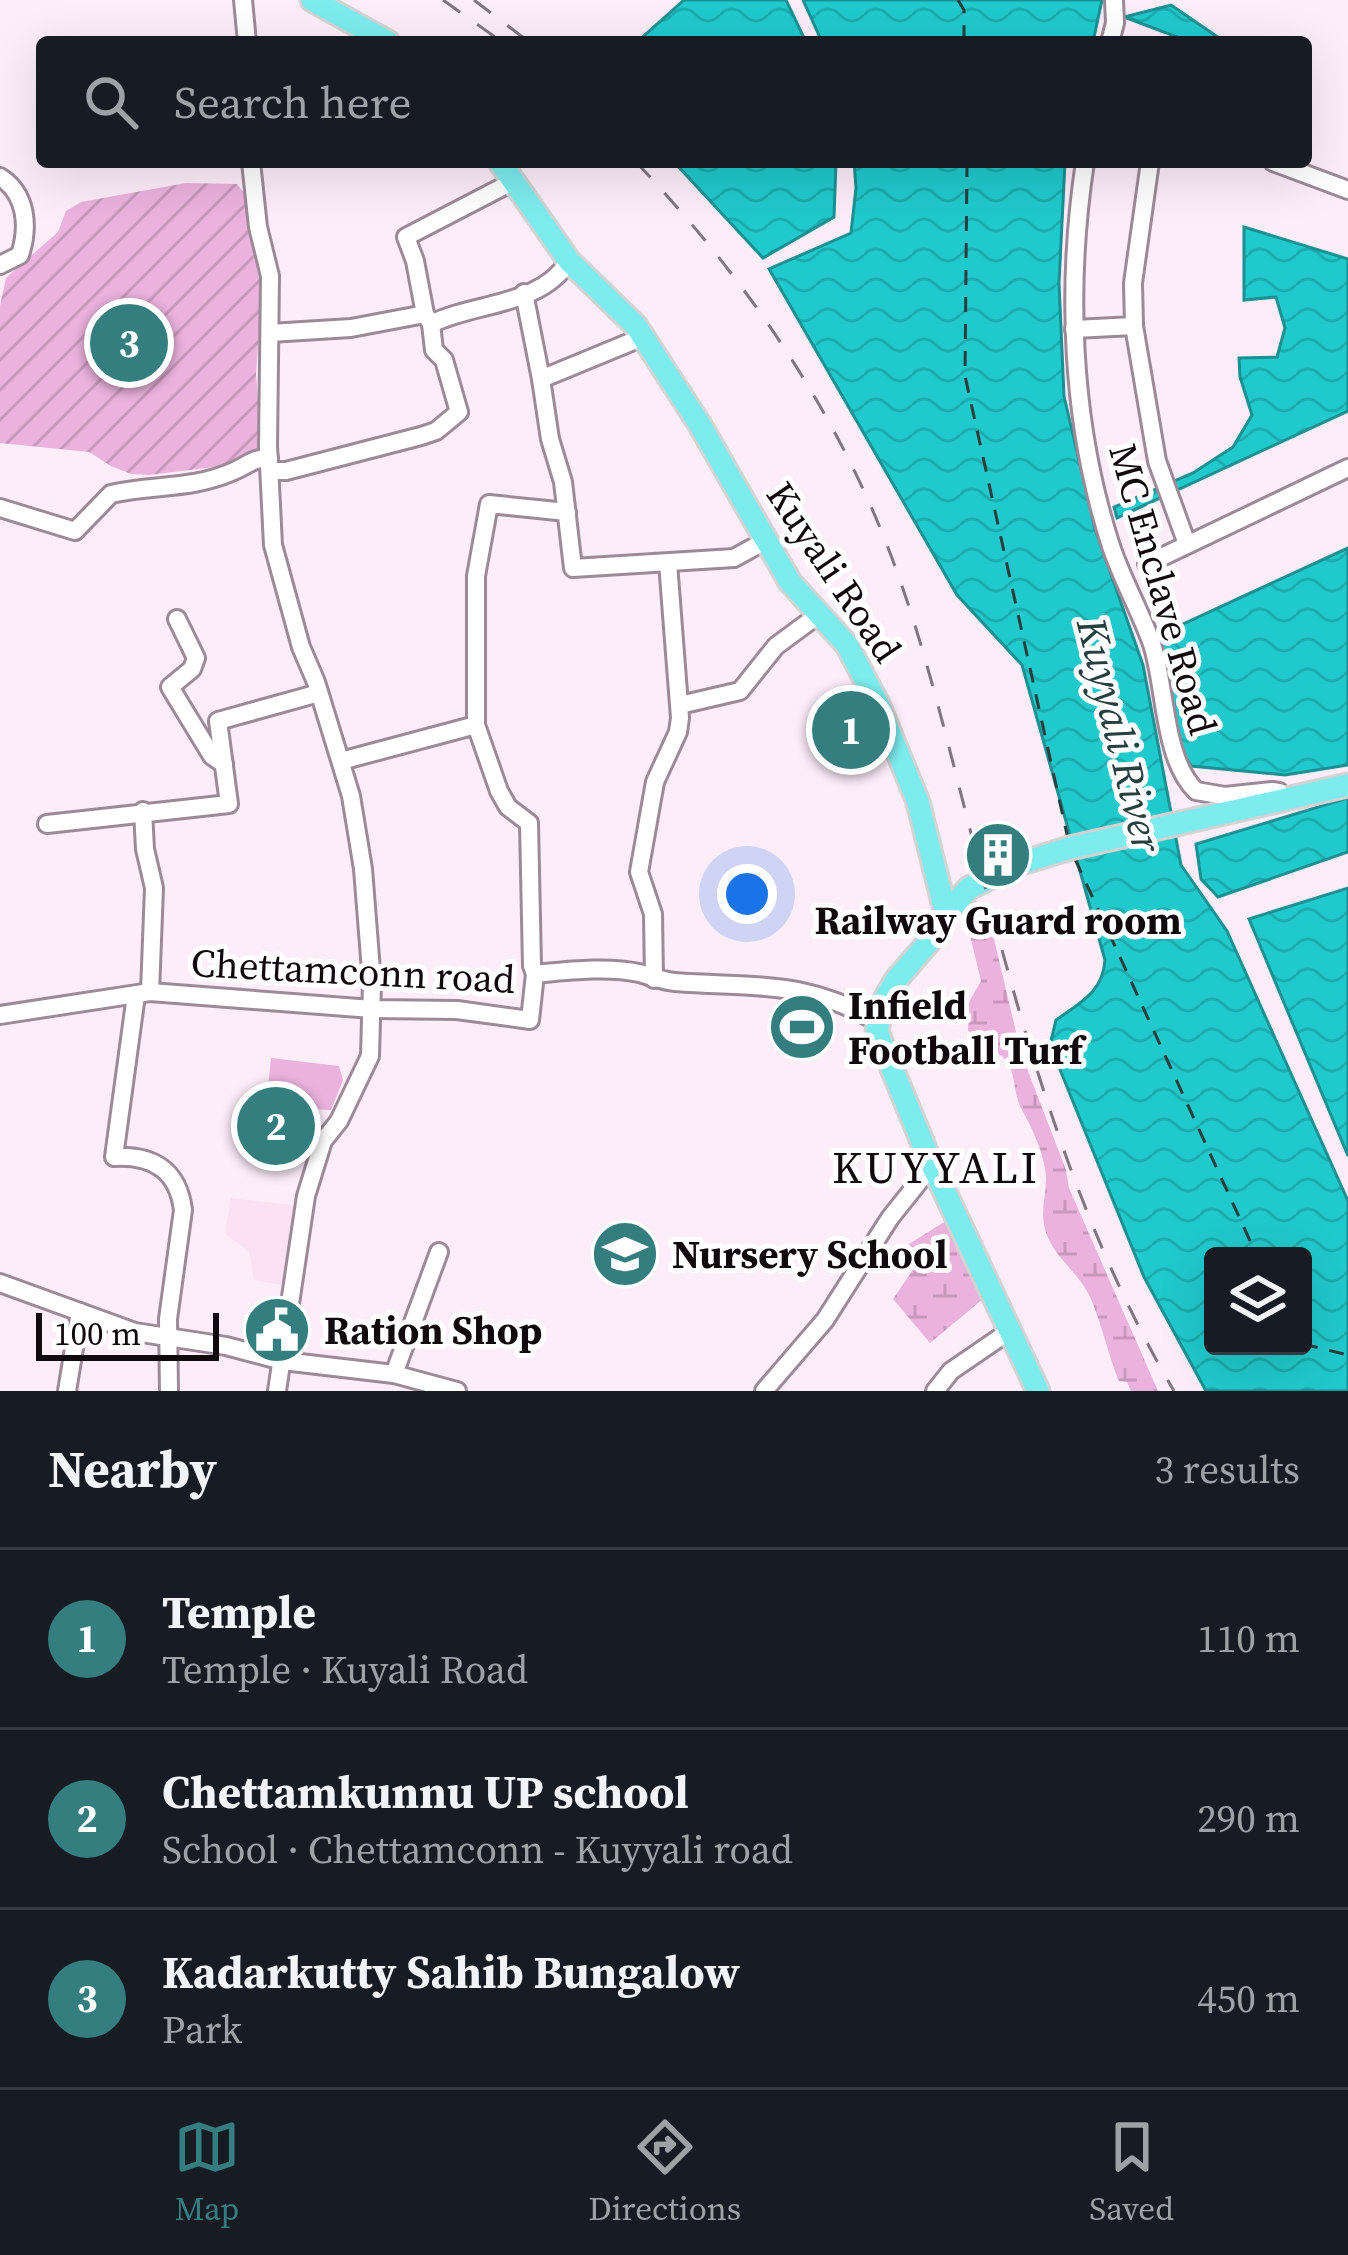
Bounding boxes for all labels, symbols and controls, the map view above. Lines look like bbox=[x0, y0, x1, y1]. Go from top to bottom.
search box bbox=[36, 36, 1312, 168]
icon: search bbox=[78, 69, 144, 135]
text: Search here bbox=[174, 71, 411, 133]
pin: 3 bbox=[90, 298, 168, 388]
street label: MC Enclave Road bbox=[1096, 437, 1230, 741]
street label: Kuyali Road bbox=[754, 471, 914, 673]
water label: Kuyyali River bbox=[1063, 611, 1177, 859]
pin: 1 bbox=[812, 685, 890, 775]
building icon: Railway Guard room bbox=[963, 820, 1033, 890]
your location bbox=[717, 864, 777, 924]
place label: Railway Guard room bbox=[814, 894, 1182, 947]
street label: Chettamconn road bbox=[189, 936, 517, 1006]
place label: Infield Football Turf bbox=[848, 979, 1087, 1077]
sports icon: Infield Football Turf bbox=[767, 992, 837, 1062]
pin: 2 bbox=[237, 1081, 315, 1171]
district label: KUYYALI bbox=[832, 1136, 1040, 1198]
school or university icon: Nursery School bbox=[590, 1219, 660, 1289]
place label: Nursery School bbox=[672, 1228, 948, 1281]
map controls bbox=[1204, 1247, 1312, 1355]
button: layers bbox=[1204, 1247, 1312, 1355]
public building icon: Ration Shop bbox=[242, 1295, 312, 1365]
place label: Ration Shop bbox=[324, 1304, 542, 1357]
scale bar bbox=[36, 1307, 219, 1360]
text: 100 m bbox=[54, 1311, 141, 1356]
text: Nearby bbox=[48, 1434, 217, 1504]
text: 3 results bbox=[1155, 1443, 1300, 1496]
text: Temple bbox=[162, 1581, 316, 1643]
text: 1 bbox=[76, 1612, 98, 1665]
text: 110 m bbox=[1197, 1612, 1300, 1665]
text: Temple · Kuyali Road bbox=[162, 1643, 528, 1696]
text: Chettamkunnu UP school bbox=[162, 1761, 689, 1823]
text: 2 bbox=[76, 1792, 98, 1845]
text: 290 m bbox=[1197, 1792, 1300, 1845]
text: School · Chettamconn - Kuyyali road bbox=[162, 1823, 793, 1876]
text: Kadarkutty Sahib Bungalow bbox=[162, 1941, 740, 2003]
text: 3 bbox=[76, 1972, 98, 2025]
text: 450 m bbox=[1197, 1972, 1300, 2025]
text: Park bbox=[162, 2003, 242, 2056]
tab: Map bbox=[174, 2114, 240, 2231]
tab: Directions bbox=[588, 2114, 741, 2231]
tab: Saved bbox=[1089, 2114, 1174, 2231]

